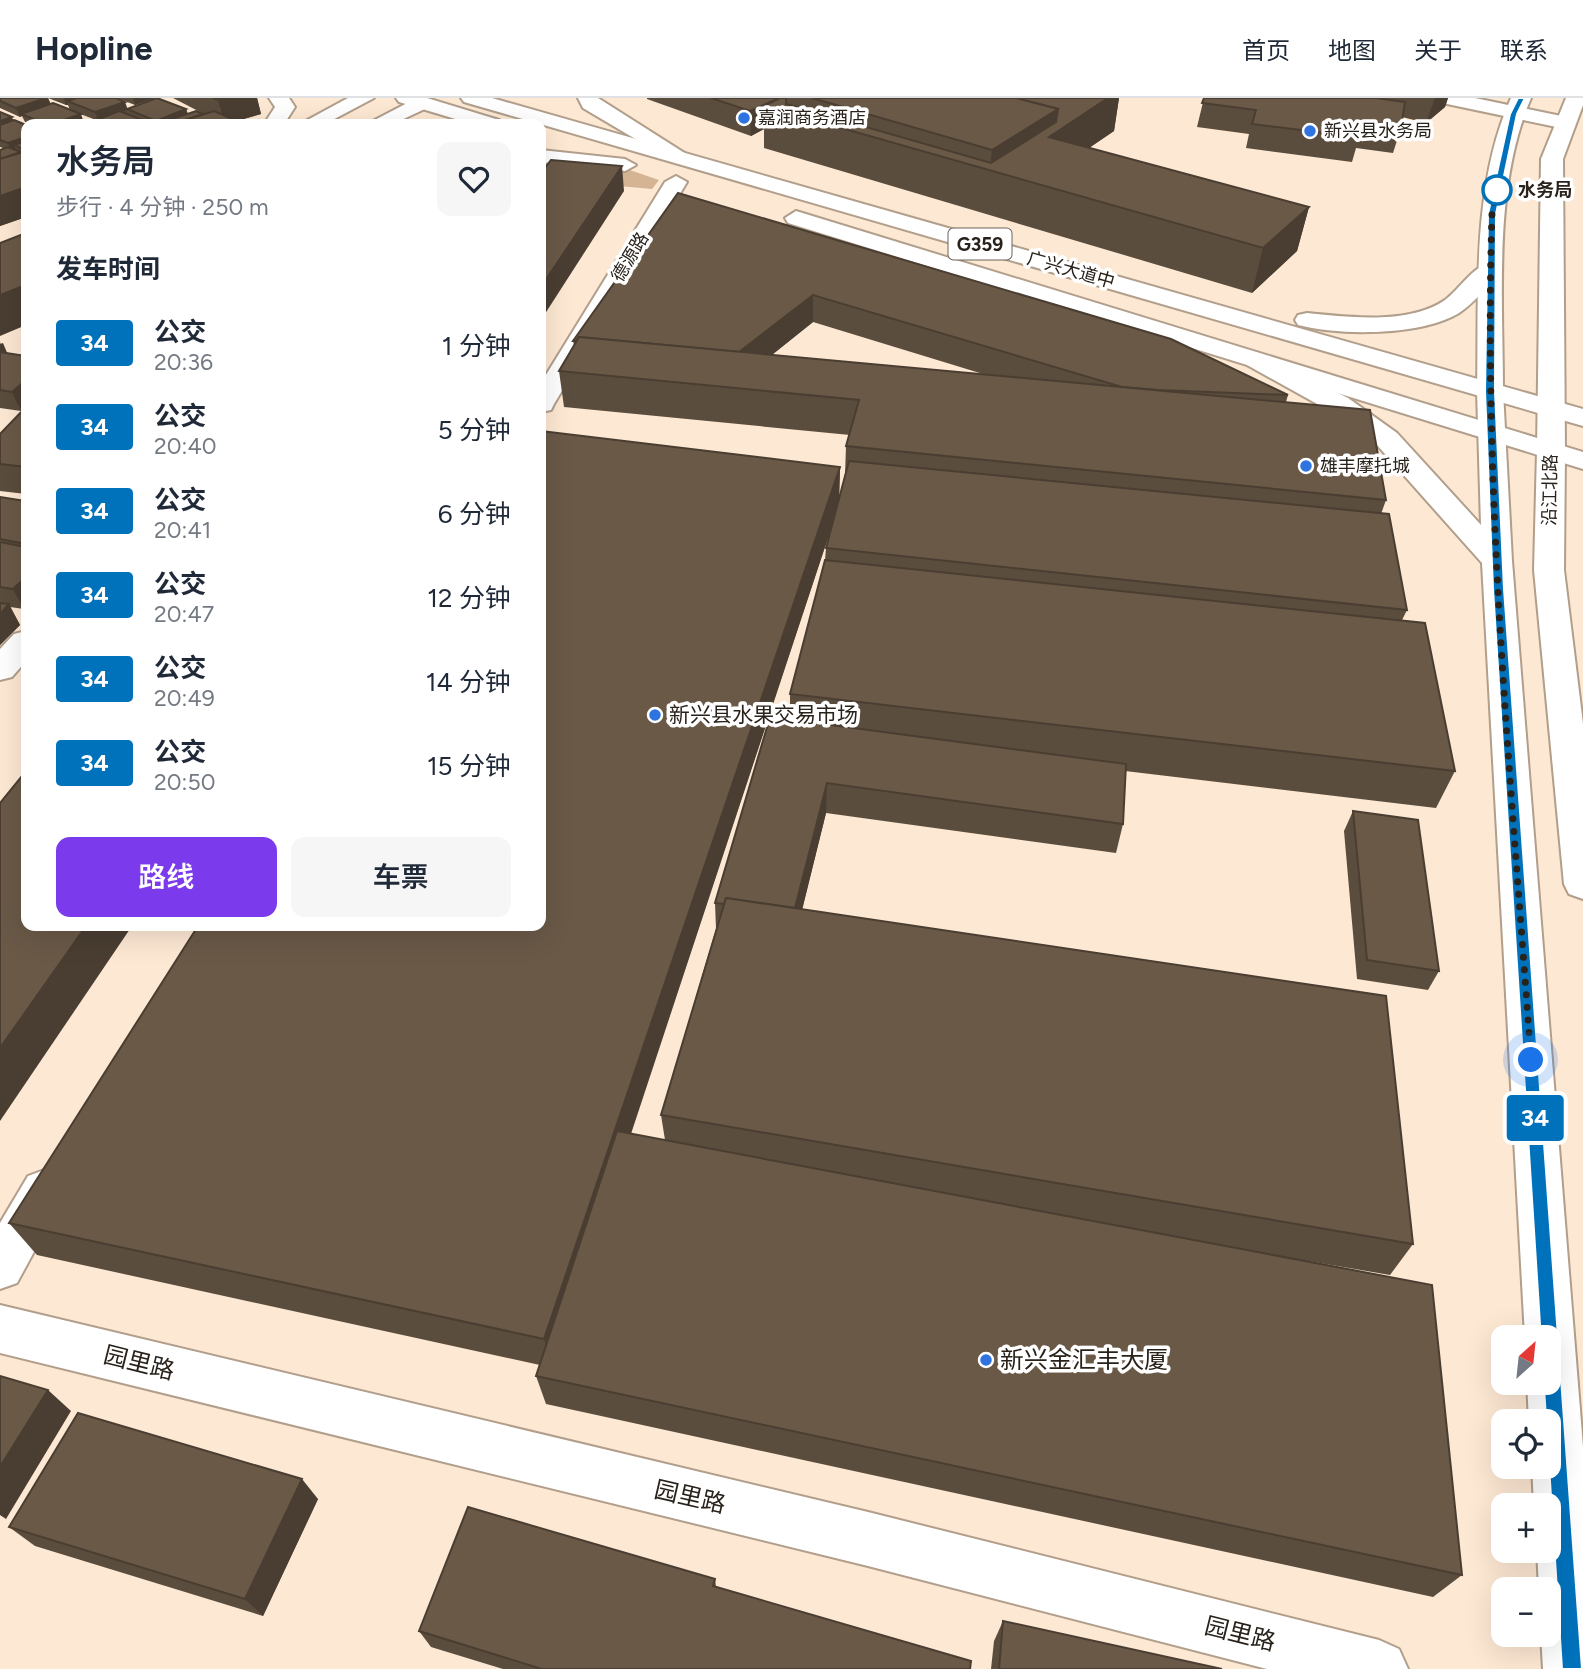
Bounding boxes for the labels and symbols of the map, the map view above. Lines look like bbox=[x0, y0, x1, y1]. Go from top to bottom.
place label: 嘉润商务酒店 bbox=[758, 107, 866, 129]
marker: 嘉润商务酒店 bbox=[736, 110, 752, 126]
place label: 新兴县水务局 bbox=[1324, 120, 1432, 142]
marker: 新兴县水务局 bbox=[1302, 123, 1318, 139]
marker: 水务局 bbox=[1482, 175, 1512, 205]
place label: 水务局 bbox=[1518, 179, 1572, 201]
street label: 德源路 bbox=[607, 228, 653, 286]
road number: G359 bbox=[948, 228, 1012, 260]
street label: 广兴大道中 bbox=[1025, 247, 1117, 293]
street label: 沿江北路 bbox=[1538, 454, 1562, 526]
place label: 雄丰摩托城 bbox=[1320, 455, 1410, 477]
marker: 雄丰摩托城 bbox=[1298, 458, 1314, 474]
place label: 新兴县水果交易市场 bbox=[669, 702, 858, 727]
marker: 新兴县水果交易市场 bbox=[647, 707, 663, 723]
your location bbox=[1513, 1042, 1548, 1077]
line badge: 34 bbox=[1504, 1095, 1566, 1141]
north arrow bbox=[1491, 1325, 1561, 1395]
street label: 园里路 bbox=[101, 1340, 178, 1385]
place label: 新兴金汇丰大厦 bbox=[1000, 1345, 1168, 1374]
marker: 新兴金汇丰大厦 bbox=[978, 1352, 994, 1368]
street label: 园里路 bbox=[652, 1474, 728, 1519]
street label: 园里路 bbox=[1202, 1611, 1279, 1656]

